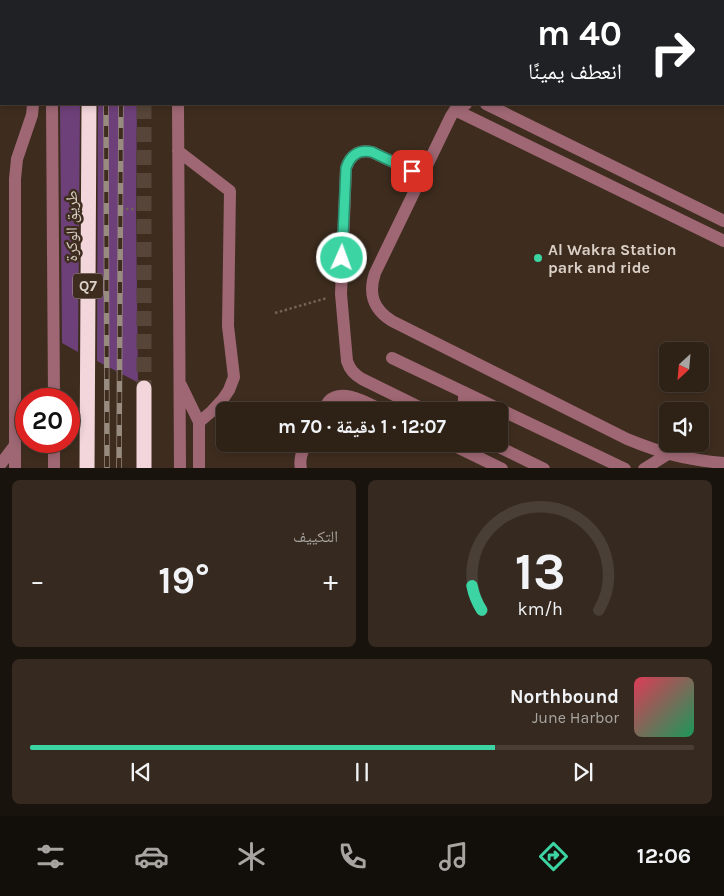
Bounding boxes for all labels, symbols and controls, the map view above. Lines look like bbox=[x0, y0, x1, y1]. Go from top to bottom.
text: 40 m bbox=[537, 13, 622, 54]
icon: right bbox=[640, 20, 705, 85]
text: انعطف يمينًا bbox=[528, 59, 622, 85]
pin bbox=[391, 150, 433, 192]
icon: arrive bbox=[398, 157, 426, 185]
street label: طريق الوكرة bbox=[62, 191, 82, 261]
position arrow bbox=[315, 231, 367, 283]
place label: Al Wakra Station park and ride bbox=[548, 240, 676, 277]
marker: Al Wakra Station park and ride bbox=[532, 252, 544, 264]
road number: Q7 bbox=[73, 274, 103, 298]
north arrow bbox=[659, 342, 709, 392]
map controls bbox=[659, 342, 709, 452]
speed limit sign: 20 bbox=[15, 388, 80, 453]
button: sound bbox=[659, 402, 709, 452]
text: 12:07 · 1 دقيقة · 70 m bbox=[278, 416, 446, 438]
text: التكييف bbox=[293, 527, 338, 546]
text: 13 bbox=[515, 541, 565, 602]
text: 19° bbox=[158, 558, 210, 603]
text: − bbox=[30, 564, 45, 597]
text: + bbox=[323, 564, 338, 597]
text: km/h bbox=[517, 599, 563, 620]
text: Northbound bbox=[510, 686, 619, 708]
text: June Harbor bbox=[532, 708, 619, 727]
icon: previous bbox=[127, 758, 155, 786]
icon: pause bbox=[348, 758, 376, 786]
icon: next bbox=[569, 758, 597, 786]
icon: filters bbox=[33, 839, 68, 874]
icon: car bbox=[134, 839, 169, 874]
icon: climate bbox=[234, 839, 269, 874]
icon: phone bbox=[335, 839, 370, 874]
icon: music bbox=[436, 839, 471, 874]
icon: directions bbox=[536, 839, 571, 874]
text: 12:06 bbox=[637, 843, 691, 869]

